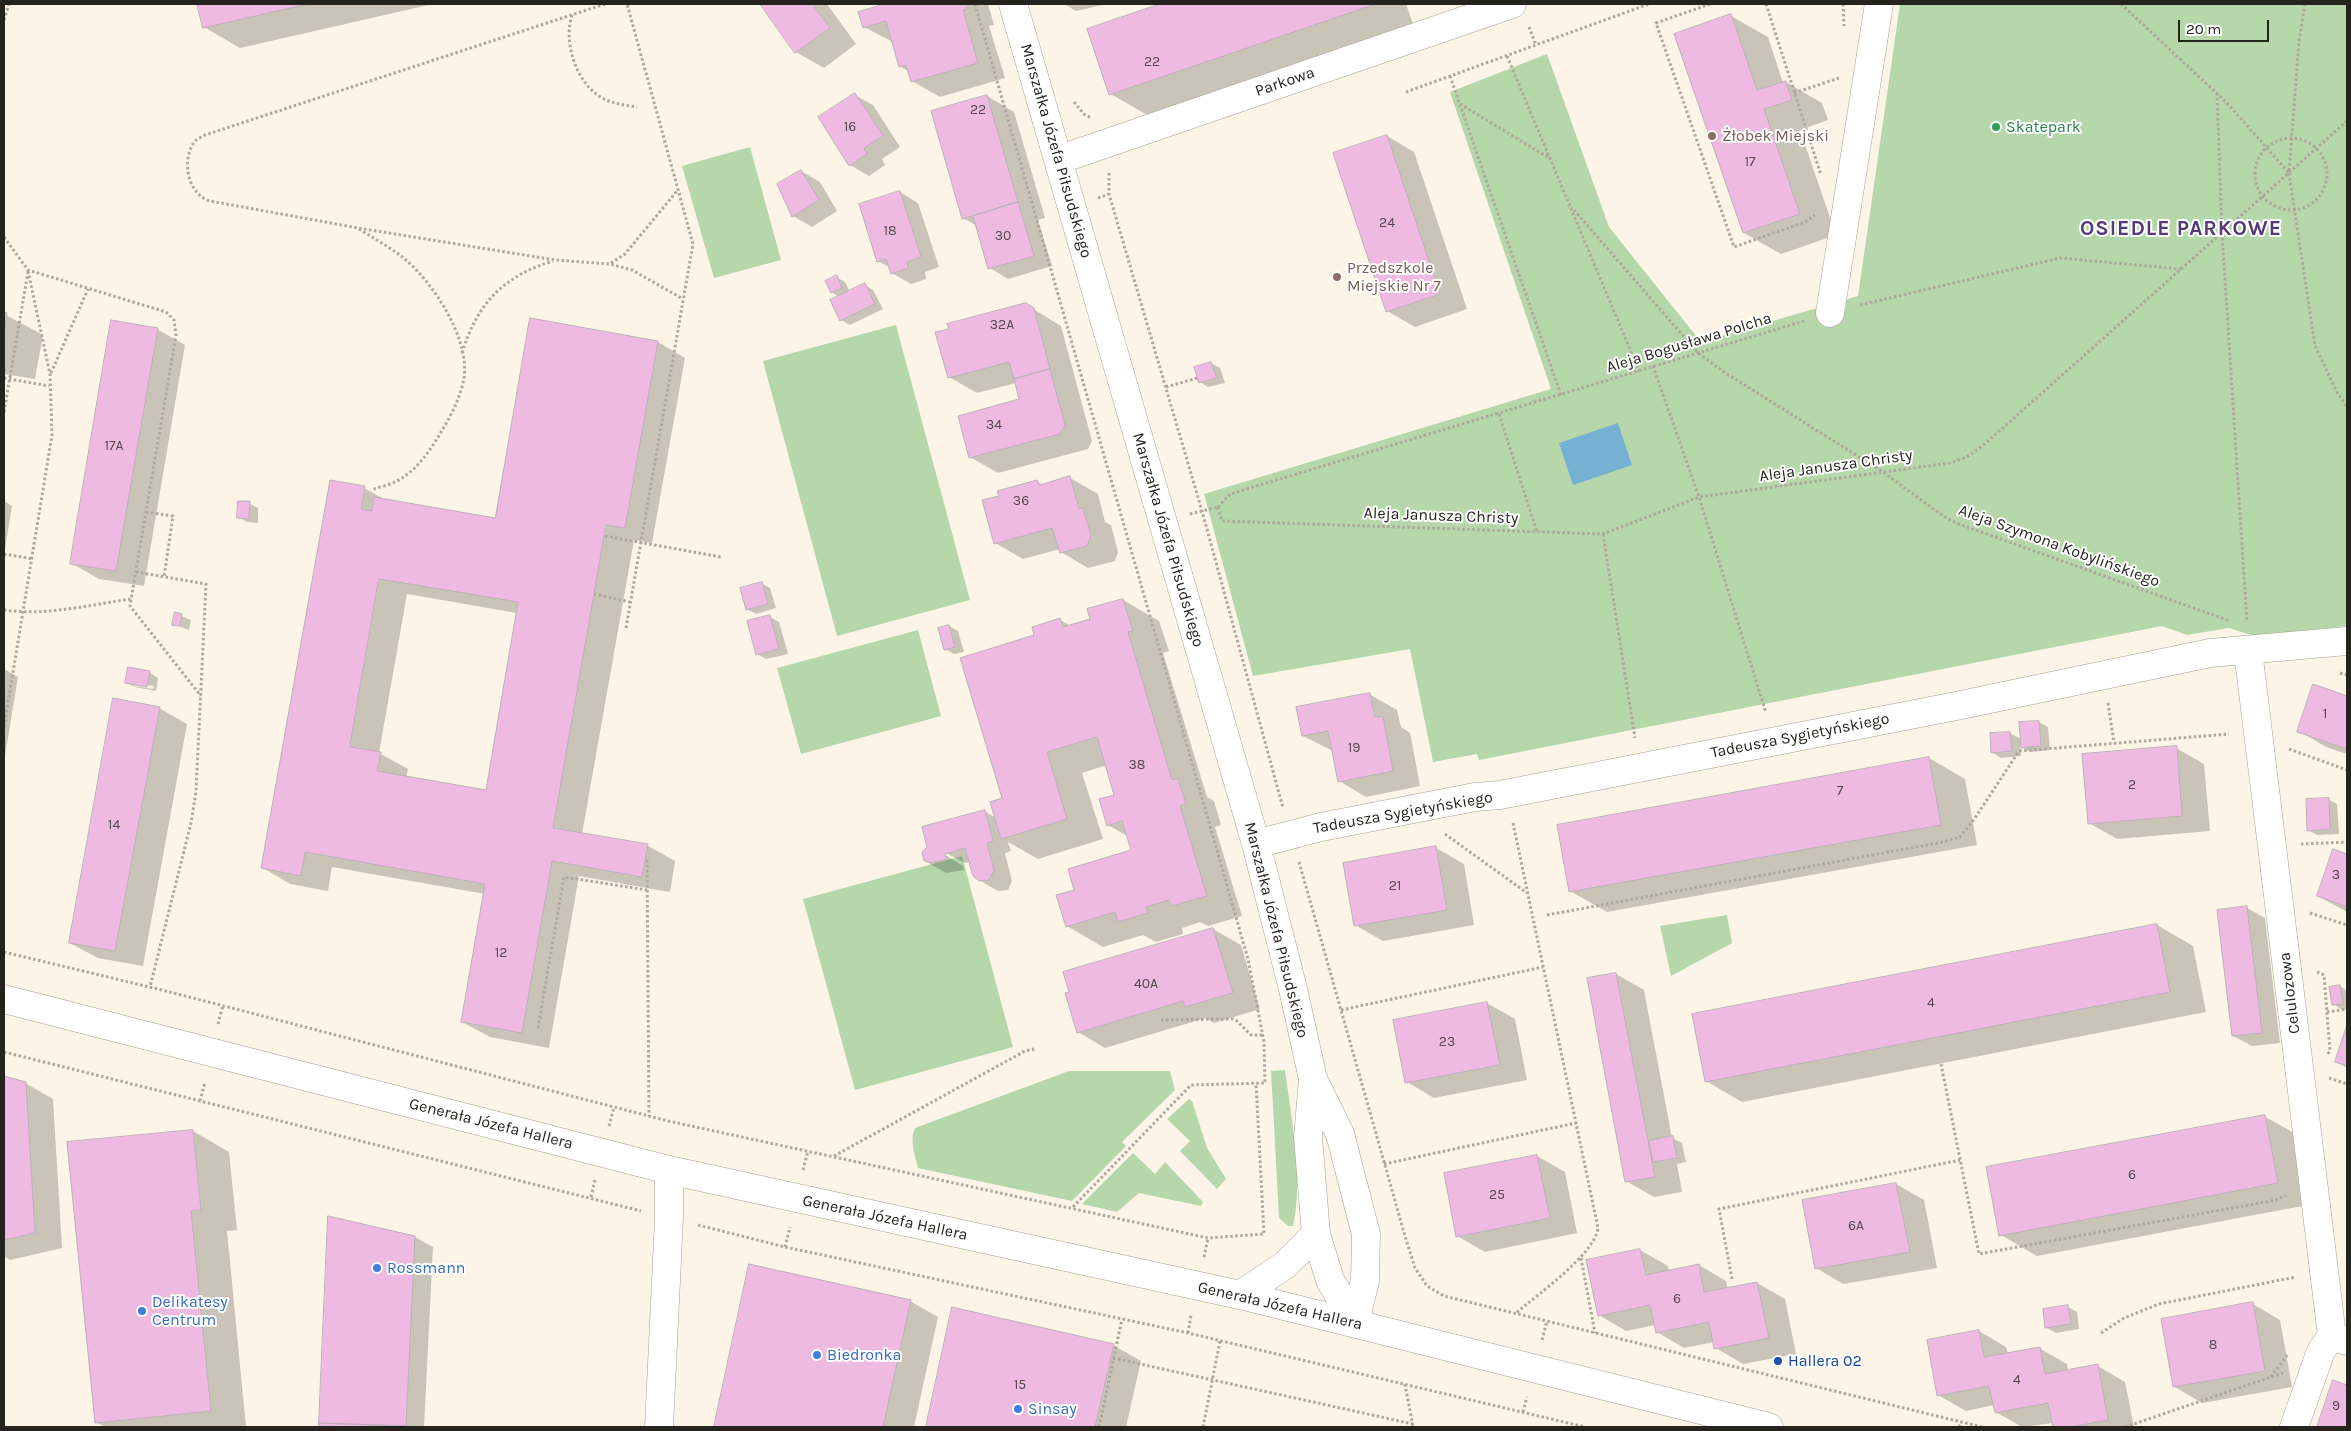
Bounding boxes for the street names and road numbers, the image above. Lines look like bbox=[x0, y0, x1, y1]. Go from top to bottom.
street label: Marszałka Józefa Piłsudskiego bbox=[1016, 42, 1096, 260]
street label: Parkowa bbox=[1253, 63, 1317, 101]
street label: Aleja Bogusława Polcha bbox=[1604, 309, 1774, 377]
street label: Marszałka Józefa Piłsudskiego bbox=[1128, 431, 1208, 649]
street label: Aleja Janusza Christy bbox=[1758, 446, 1914, 486]
street label: Aleja Szymona Kobylińskiego bbox=[1956, 501, 2162, 591]
street label: Aleja Janusza Christy bbox=[1363, 504, 1519, 528]
street label: Tadeusza Sygietyńskiego bbox=[1709, 709, 1891, 763]
street label: Tadeusza Sygietyńskiego bbox=[1312, 788, 1494, 838]
street label: Marszałka Józefa Piłsudskiego bbox=[1240, 820, 1312, 1040]
street label: Celulozowa bbox=[2275, 951, 2305, 1035]
street label: Generała Józefa Hallera bbox=[407, 1094, 575, 1154]
street label: Generała Józefa Hallera bbox=[801, 1191, 969, 1245]
street label: Generała Józefa Hallera bbox=[1196, 1278, 1364, 1334]

